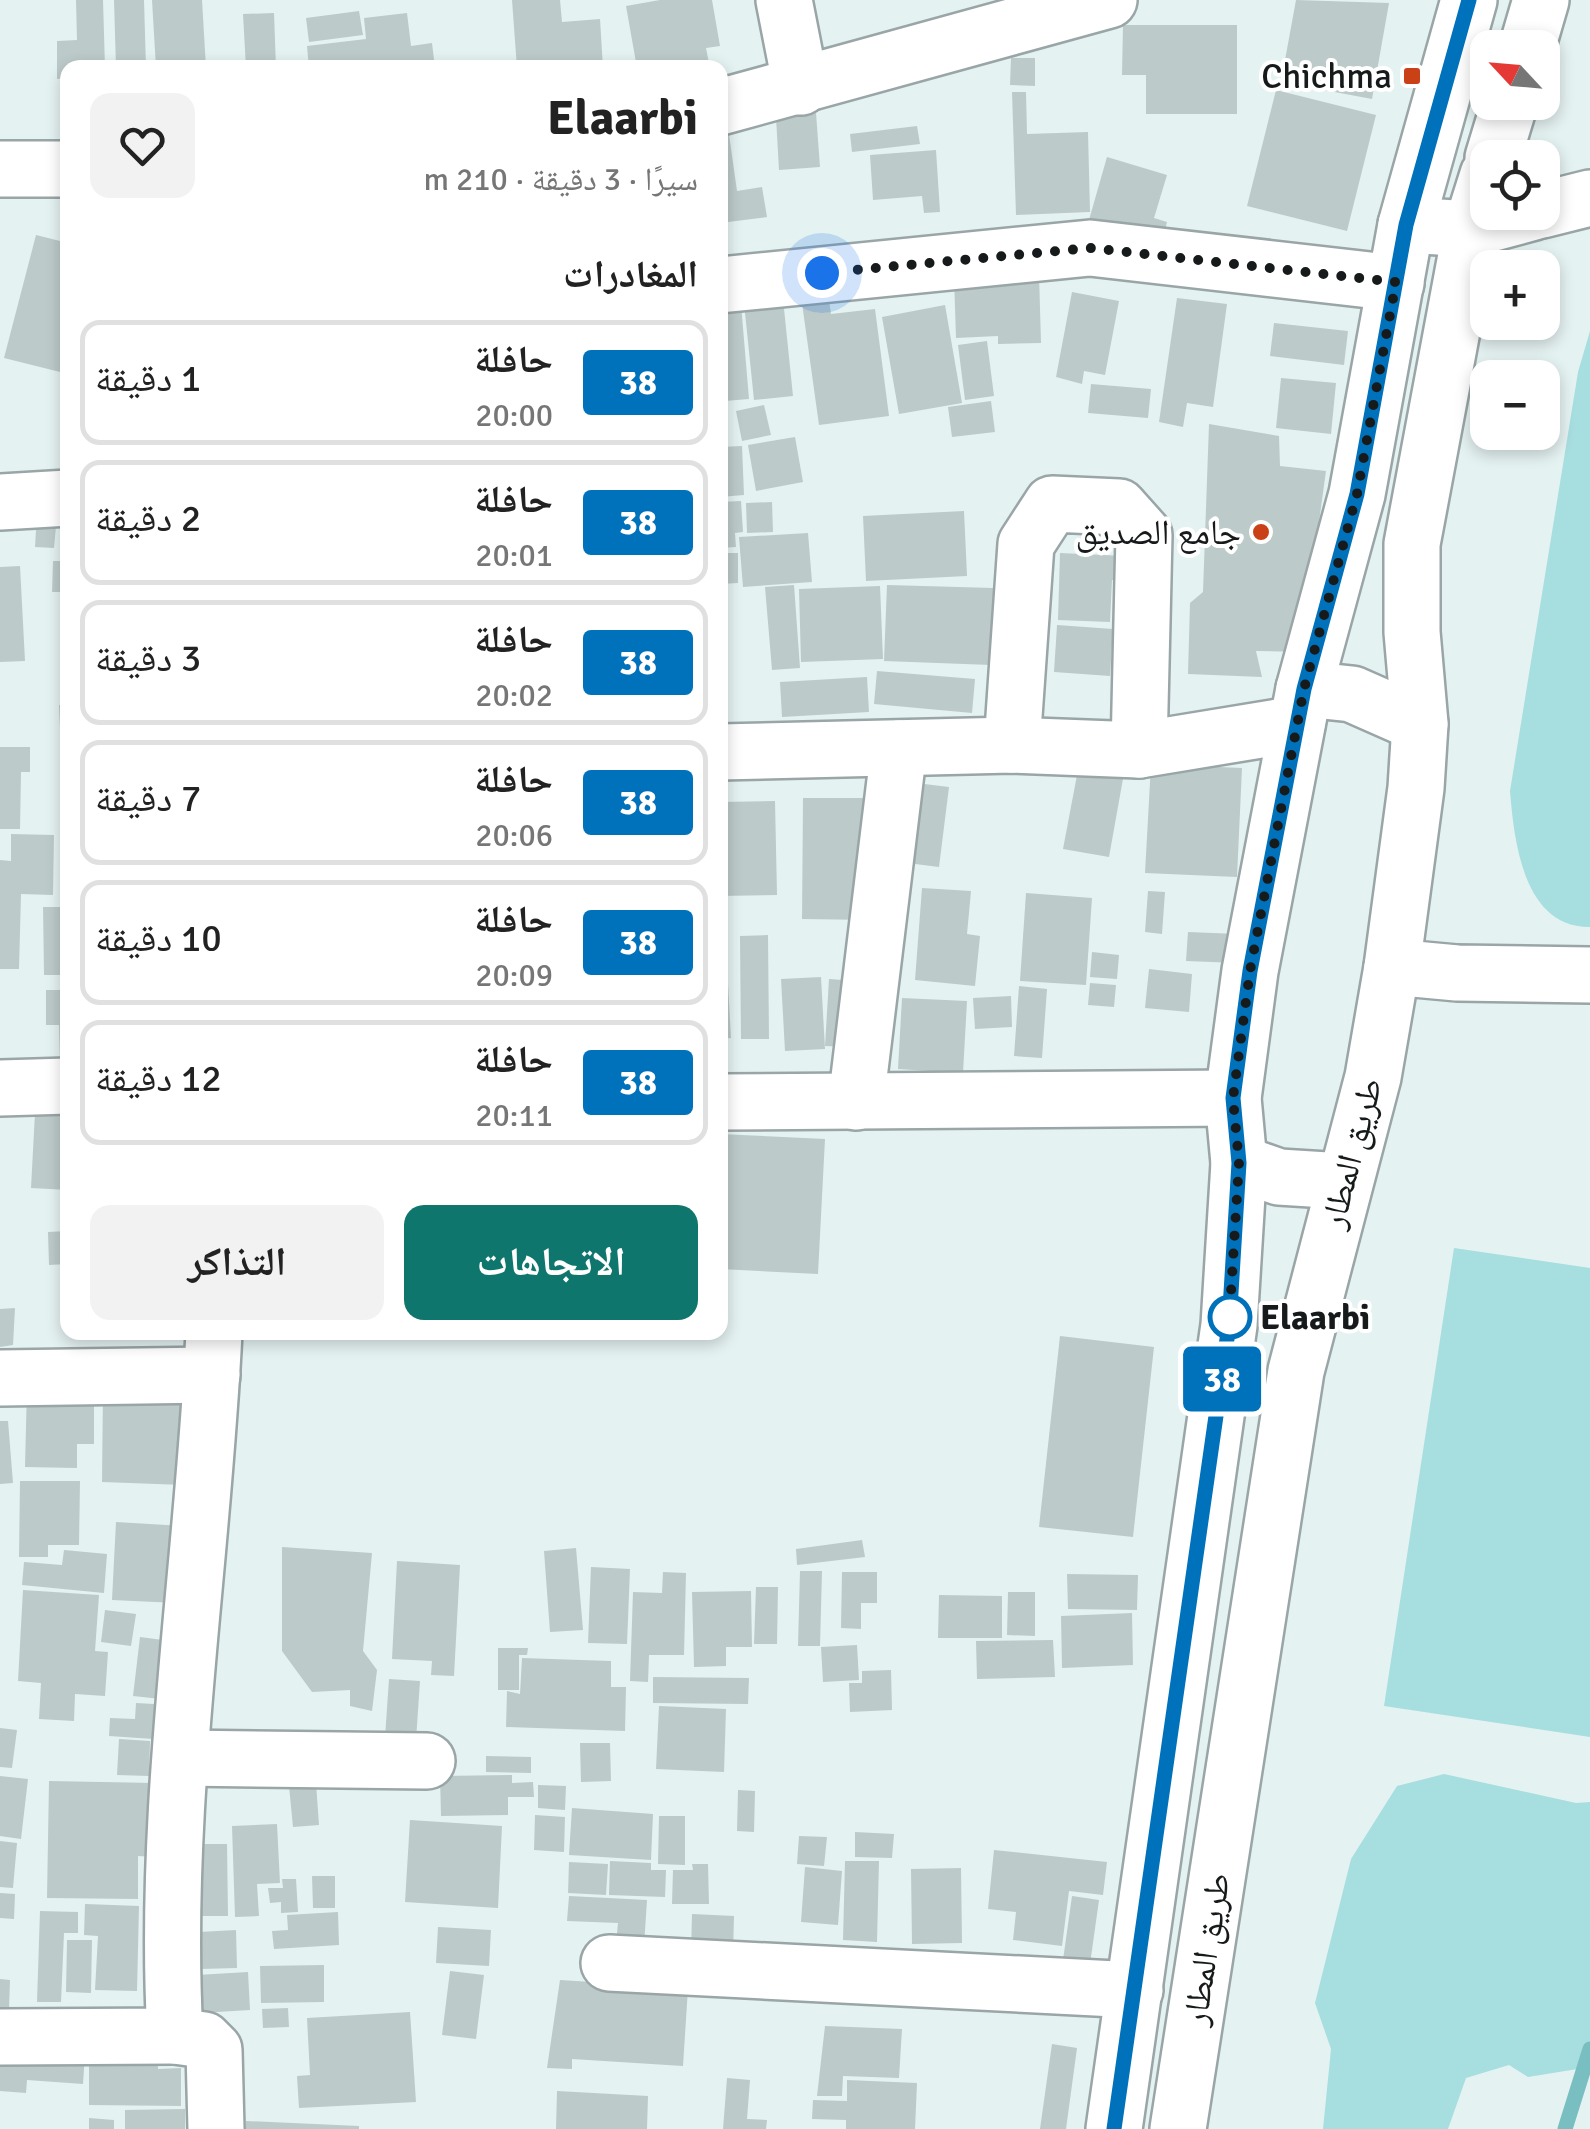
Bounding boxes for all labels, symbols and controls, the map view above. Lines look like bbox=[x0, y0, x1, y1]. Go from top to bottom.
north arrow bbox=[1470, 30, 1560, 120]
map controls bbox=[1470, 30, 1560, 450]
place label: Chichma bbox=[1261, 55, 1392, 98]
marker: Chichma bbox=[1401, 65, 1423, 87]
text: Elaarbi bbox=[547, 89, 698, 148]
button: heart bbox=[90, 93, 195, 198]
button: locate bbox=[1470, 140, 1560, 230]
text: سيرًا · 3 دقيقة · 210 m bbox=[423, 160, 698, 199]
your location bbox=[797, 248, 847, 298]
button: + bbox=[1470, 250, 1560, 340]
text: المغادرات bbox=[563, 251, 698, 298]
text: حافلة bbox=[474, 336, 553, 383]
text: 1 دقيقة bbox=[95, 355, 201, 402]
button: − bbox=[1470, 360, 1560, 450]
text: 38 bbox=[619, 361, 657, 404]
text: 20:00 bbox=[475, 396, 553, 435]
text: حافلة bbox=[474, 476, 553, 523]
text: 2 دقيقة bbox=[95, 495, 201, 542]
text: 38 bbox=[619, 501, 657, 544]
place label: جامع الصديق bbox=[1075, 511, 1241, 554]
marker: جامع الصديق bbox=[1250, 521, 1272, 543]
text: 20:01 bbox=[475, 536, 553, 575]
text: حافلة bbox=[474, 616, 553, 663]
text: 3 دقيقة bbox=[95, 635, 201, 682]
text: 38 bbox=[619, 641, 657, 684]
text: 20:02 bbox=[475, 676, 553, 715]
text: حافلة bbox=[474, 756, 553, 803]
text: 7 دقيقة bbox=[95, 775, 201, 822]
text: 38 bbox=[619, 781, 657, 824]
text: 20:06 bbox=[475, 816, 553, 855]
text: حافلة bbox=[474, 896, 553, 943]
text: 10 دقيقة bbox=[95, 915, 222, 962]
text: 38 bbox=[619, 921, 657, 964]
text: 20:09 bbox=[475, 956, 553, 995]
text: حافلة bbox=[474, 1036, 553, 1083]
text: 12 دقيقة bbox=[95, 1055, 222, 1102]
text: 38 bbox=[619, 1061, 657, 1104]
street label: طريق المطار bbox=[1311, 1073, 1392, 1234]
text: 20:11 bbox=[475, 1096, 553, 1135]
button: التذاكر bbox=[90, 1205, 384, 1320]
button: الاتجاهات bbox=[404, 1205, 698, 1320]
marker: Elaarbi bbox=[1209, 1296, 1251, 1338]
place label: Elaarbi bbox=[1260, 1296, 1370, 1339]
line badge: 38 bbox=[1177, 1346, 1267, 1412]
text: 38 bbox=[1203, 1358, 1241, 1401]
street label: طريق المطار bbox=[1173, 1870, 1240, 2029]

